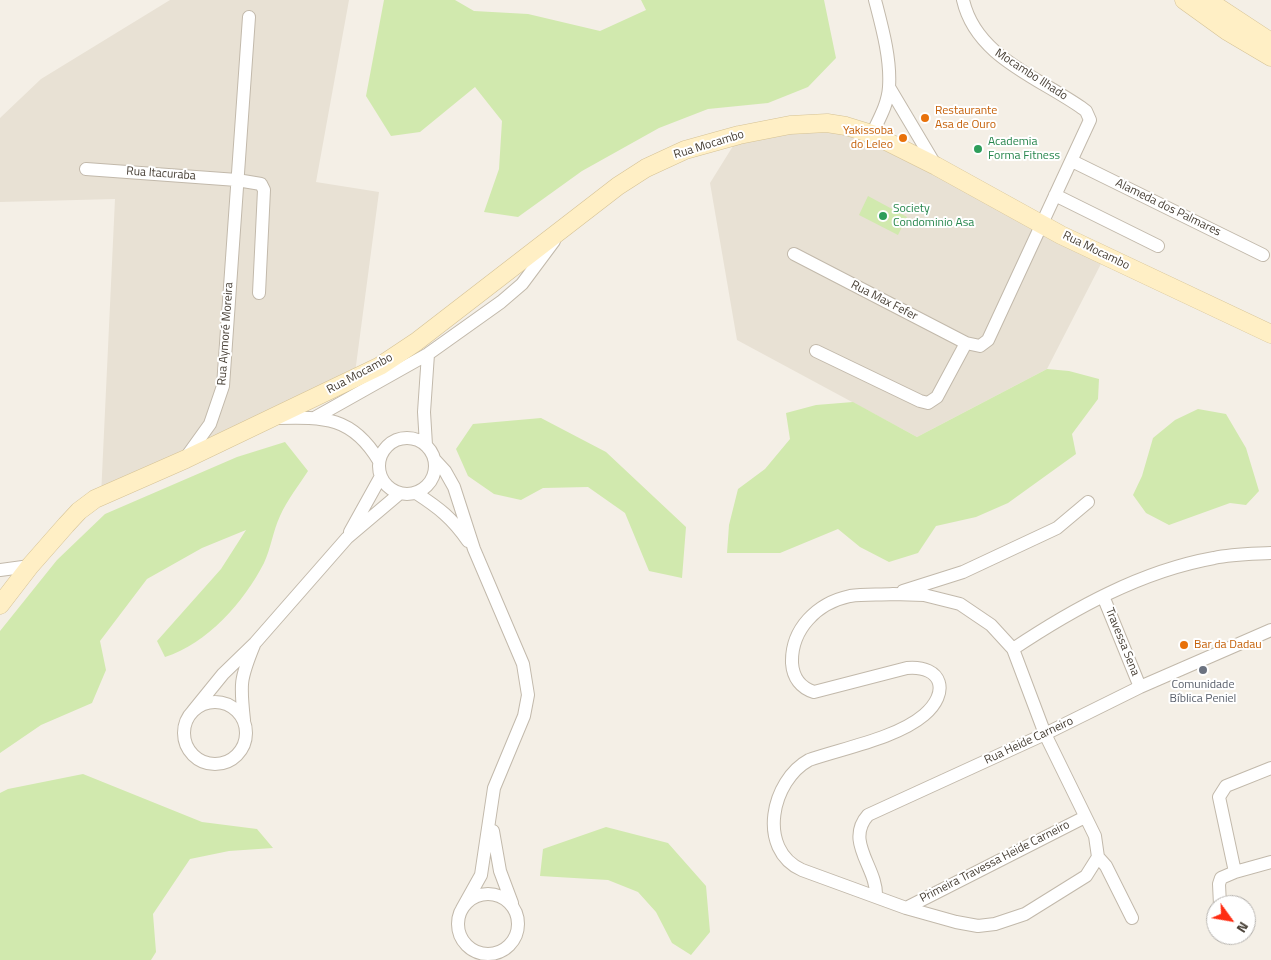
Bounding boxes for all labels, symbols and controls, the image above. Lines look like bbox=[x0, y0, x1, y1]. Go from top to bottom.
street label: Mocambo Ilhado bbox=[992, 46, 1070, 104]
place label: Restaurante Asa de Ouro bbox=[935, 104, 997, 132]
marker: Restaurante Asa de Ouro bbox=[919, 112, 931, 124]
place label: Yakissoba do Leleo bbox=[843, 124, 893, 152]
street label: Rua Mocambo bbox=[672, 127, 746, 163]
marker: Yakissoba do Leleo bbox=[897, 132, 909, 144]
place label: Academia Forma Fitness bbox=[988, 135, 1060, 163]
marker: Academia Forma Fitness bbox=[972, 143, 984, 155]
street label: Rua Itacuraba bbox=[126, 164, 196, 184]
street label: Alameda dos Palmares bbox=[1113, 176, 1223, 240]
place label: Society Condominio Asa bbox=[893, 202, 974, 230]
marker: Society Condominio Asa bbox=[877, 210, 889, 222]
street label: Rua Mocambo bbox=[1060, 229, 1132, 273]
street label: Rua Max Fefer bbox=[848, 278, 920, 324]
street label: Rua Aymoré Moreira bbox=[215, 282, 237, 386]
street label: Rua Mocambo bbox=[325, 351, 395, 397]
street label: Travessa Sena bbox=[1102, 606, 1142, 678]
place label: Bar da Dadau bbox=[1194, 638, 1262, 652]
marker: Bar da Dadau bbox=[1178, 639, 1190, 651]
marker: Comunidade Bíblica Peniel bbox=[1197, 664, 1209, 676]
place label: Comunidade Bíblica Peniel bbox=[1170, 678, 1236, 706]
street label: Rua Heide Carneiro bbox=[982, 714, 1076, 768]
street label: Primeira Travessa Heide Carneiro bbox=[918, 818, 1072, 906]
north arrow bbox=[1206, 895, 1256, 945]
text: N bbox=[1232, 918, 1255, 937]

